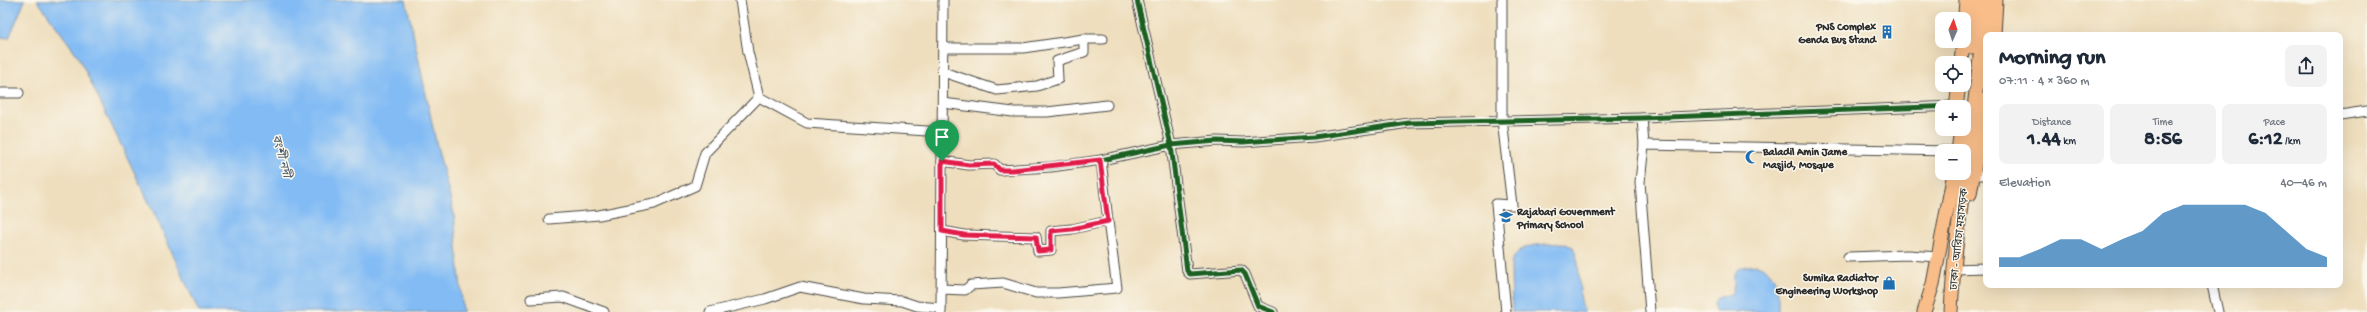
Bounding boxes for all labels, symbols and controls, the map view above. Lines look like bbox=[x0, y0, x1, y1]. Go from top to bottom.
north arrow bbox=[1935, 12, 1971, 48]
map controls bbox=[1935, 12, 1971, 180]
place label: PNS Complex Genda Bus Stand bbox=[1798, 22, 1878, 47]
building icon: PNS Complex Genda Bus Stand bbox=[1879, 24, 1895, 40]
button: share bbox=[2285, 45, 2327, 87]
text: Morning run bbox=[1999, 46, 2105, 72]
button: locate bbox=[1935, 56, 1971, 92]
text: 07:11 · 4 × 360 m bbox=[1999, 74, 2090, 89]
button: + bbox=[1935, 100, 1971, 136]
text: Distance bbox=[2032, 117, 2071, 129]
text: Time bbox=[2153, 117, 2173, 129]
text: Pace bbox=[2264, 117, 2285, 129]
pin bbox=[925, 120, 959, 161]
icon: arrive bbox=[931, 126, 953, 148]
text: 1.44 bbox=[2027, 129, 2061, 152]
text: 8:56 bbox=[2144, 129, 2182, 152]
text: 6:12 bbox=[2248, 129, 2282, 152]
water label: বংশী নদী bbox=[268, 133, 295, 182]
text: km bbox=[2061, 136, 2076, 148]
text: /km bbox=[2282, 136, 2300, 148]
button: − bbox=[1935, 144, 1971, 180]
place label: Baladil Amin Jame Masjid, Mosque bbox=[1762, 147, 1848, 173]
mosque icon: Baladil Amin Jame Masjid, Mosque bbox=[1744, 149, 1760, 165]
text: Elevation bbox=[1999, 176, 2051, 191]
text: 40–46 m bbox=[2280, 176, 2327, 191]
street label: ঢাকা - আরিচা মহাসড়ক bbox=[1947, 187, 1971, 292]
place label: Rajabari Government Primary School bbox=[1516, 206, 1616, 232]
school or university icon: Rajabari Government Primary School bbox=[1498, 209, 1514, 225]
place label: Sumika Radiator Engineering Workshop bbox=[1774, 272, 1879, 299]
shop icon: Sumika Radiator Engineering Workshop bbox=[1881, 275, 1897, 291]

